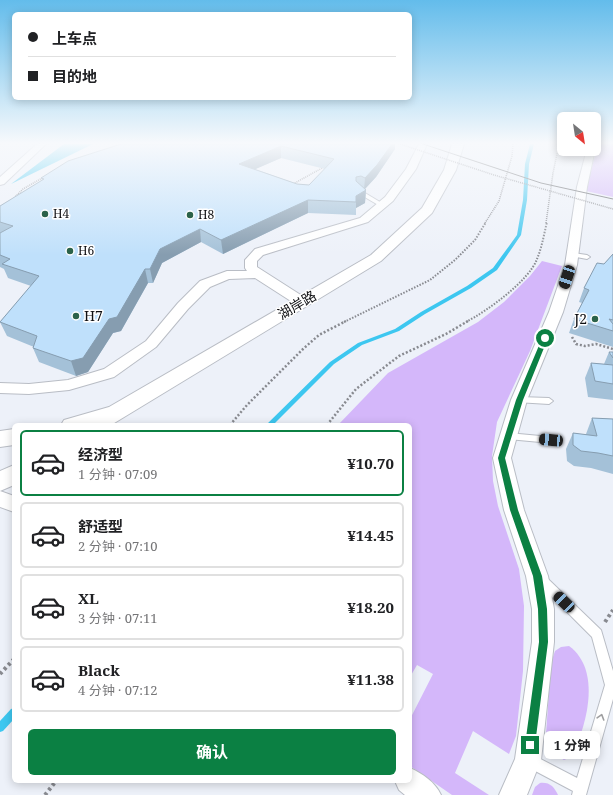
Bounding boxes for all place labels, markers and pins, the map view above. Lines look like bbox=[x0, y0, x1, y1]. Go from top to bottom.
place label: H4 bbox=[53, 205, 70, 222]
place label: H8 bbox=[198, 206, 215, 223]
marker: H4 bbox=[40, 209, 50, 219]
marker: H8 bbox=[185, 210, 195, 220]
place label: H6 bbox=[78, 242, 95, 259]
marker: H6 bbox=[65, 246, 75, 256]
place label: H7 bbox=[84, 306, 103, 325]
place label: J2 bbox=[573, 309, 587, 328]
marker: H7 bbox=[71, 311, 81, 321]
marker: J2 bbox=[590, 314, 600, 324]

